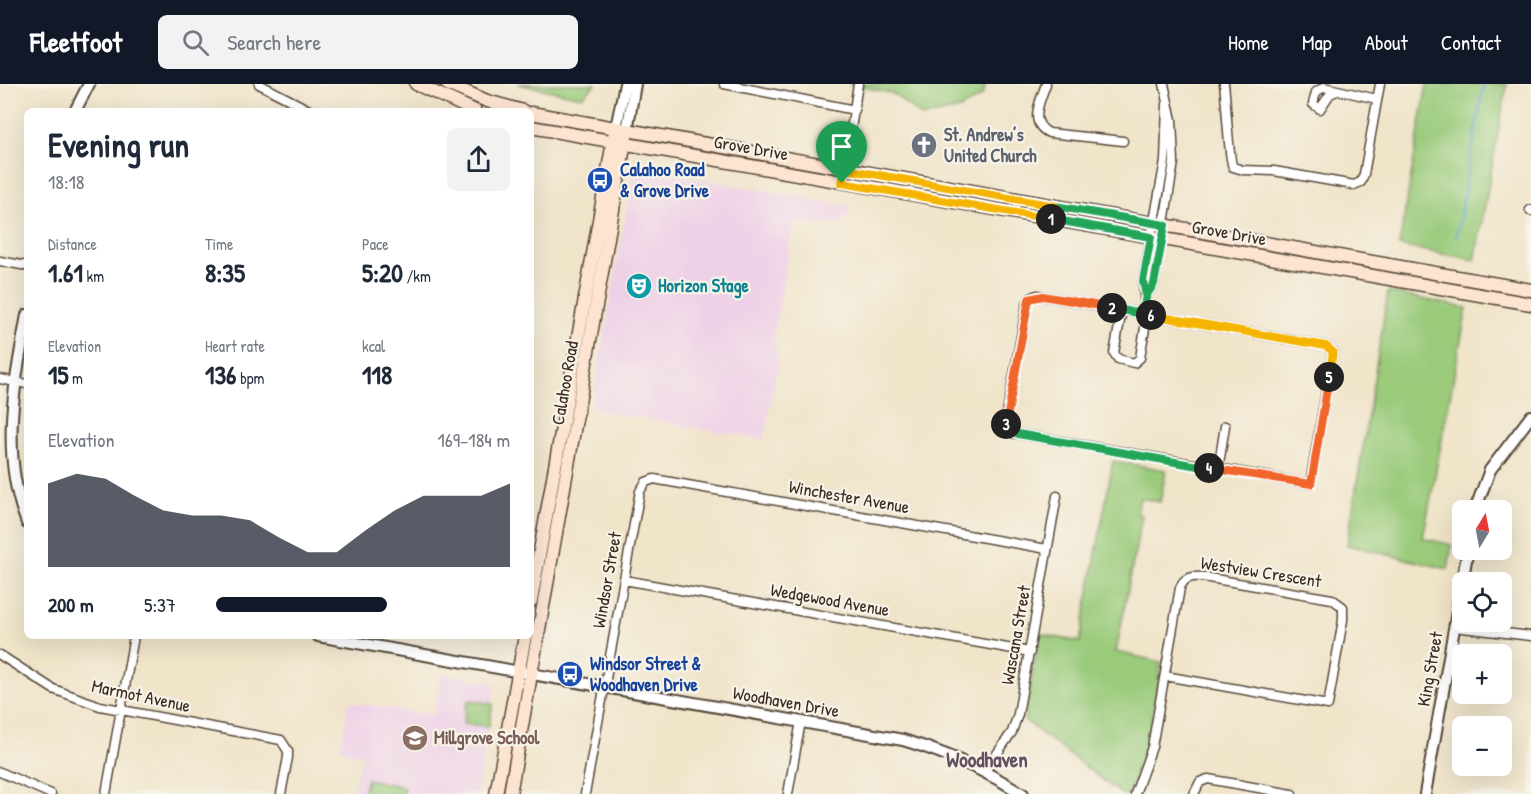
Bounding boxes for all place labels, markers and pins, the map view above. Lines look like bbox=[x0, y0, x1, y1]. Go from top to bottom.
pin bbox=[816, 121, 867, 183]
place label: St. Andrew’s United Church bbox=[944, 122, 1037, 168]
church icon: St. Andrew’s United Church bbox=[909, 130, 939, 160]
place label: Calahoo Road & Grove Drive bbox=[620, 157, 710, 203]
bus stop icon: Calahoo Road & Grove Drive bbox=[585, 165, 615, 195]
pin: 1 bbox=[1036, 204, 1066, 234]
theatre icon: Horizon Stage bbox=[624, 271, 654, 301]
place label: Horizon Stage bbox=[658, 273, 749, 299]
pin: 2 bbox=[1097, 293, 1127, 323]
pin: 6 bbox=[1136, 300, 1166, 330]
pin: 5 bbox=[1314, 362, 1344, 392]
pin: 3 bbox=[991, 409, 1021, 439]
pin: 4 bbox=[1194, 453, 1224, 483]
place label: Windsor Street & Woodhaven Drive bbox=[590, 651, 702, 697]
bus stop icon: Windsor Street & Woodhaven Drive bbox=[555, 659, 585, 689]
school or university icon: Millgrove School bbox=[400, 723, 430, 753]
place label: Millgrove School bbox=[434, 725, 541, 751]

